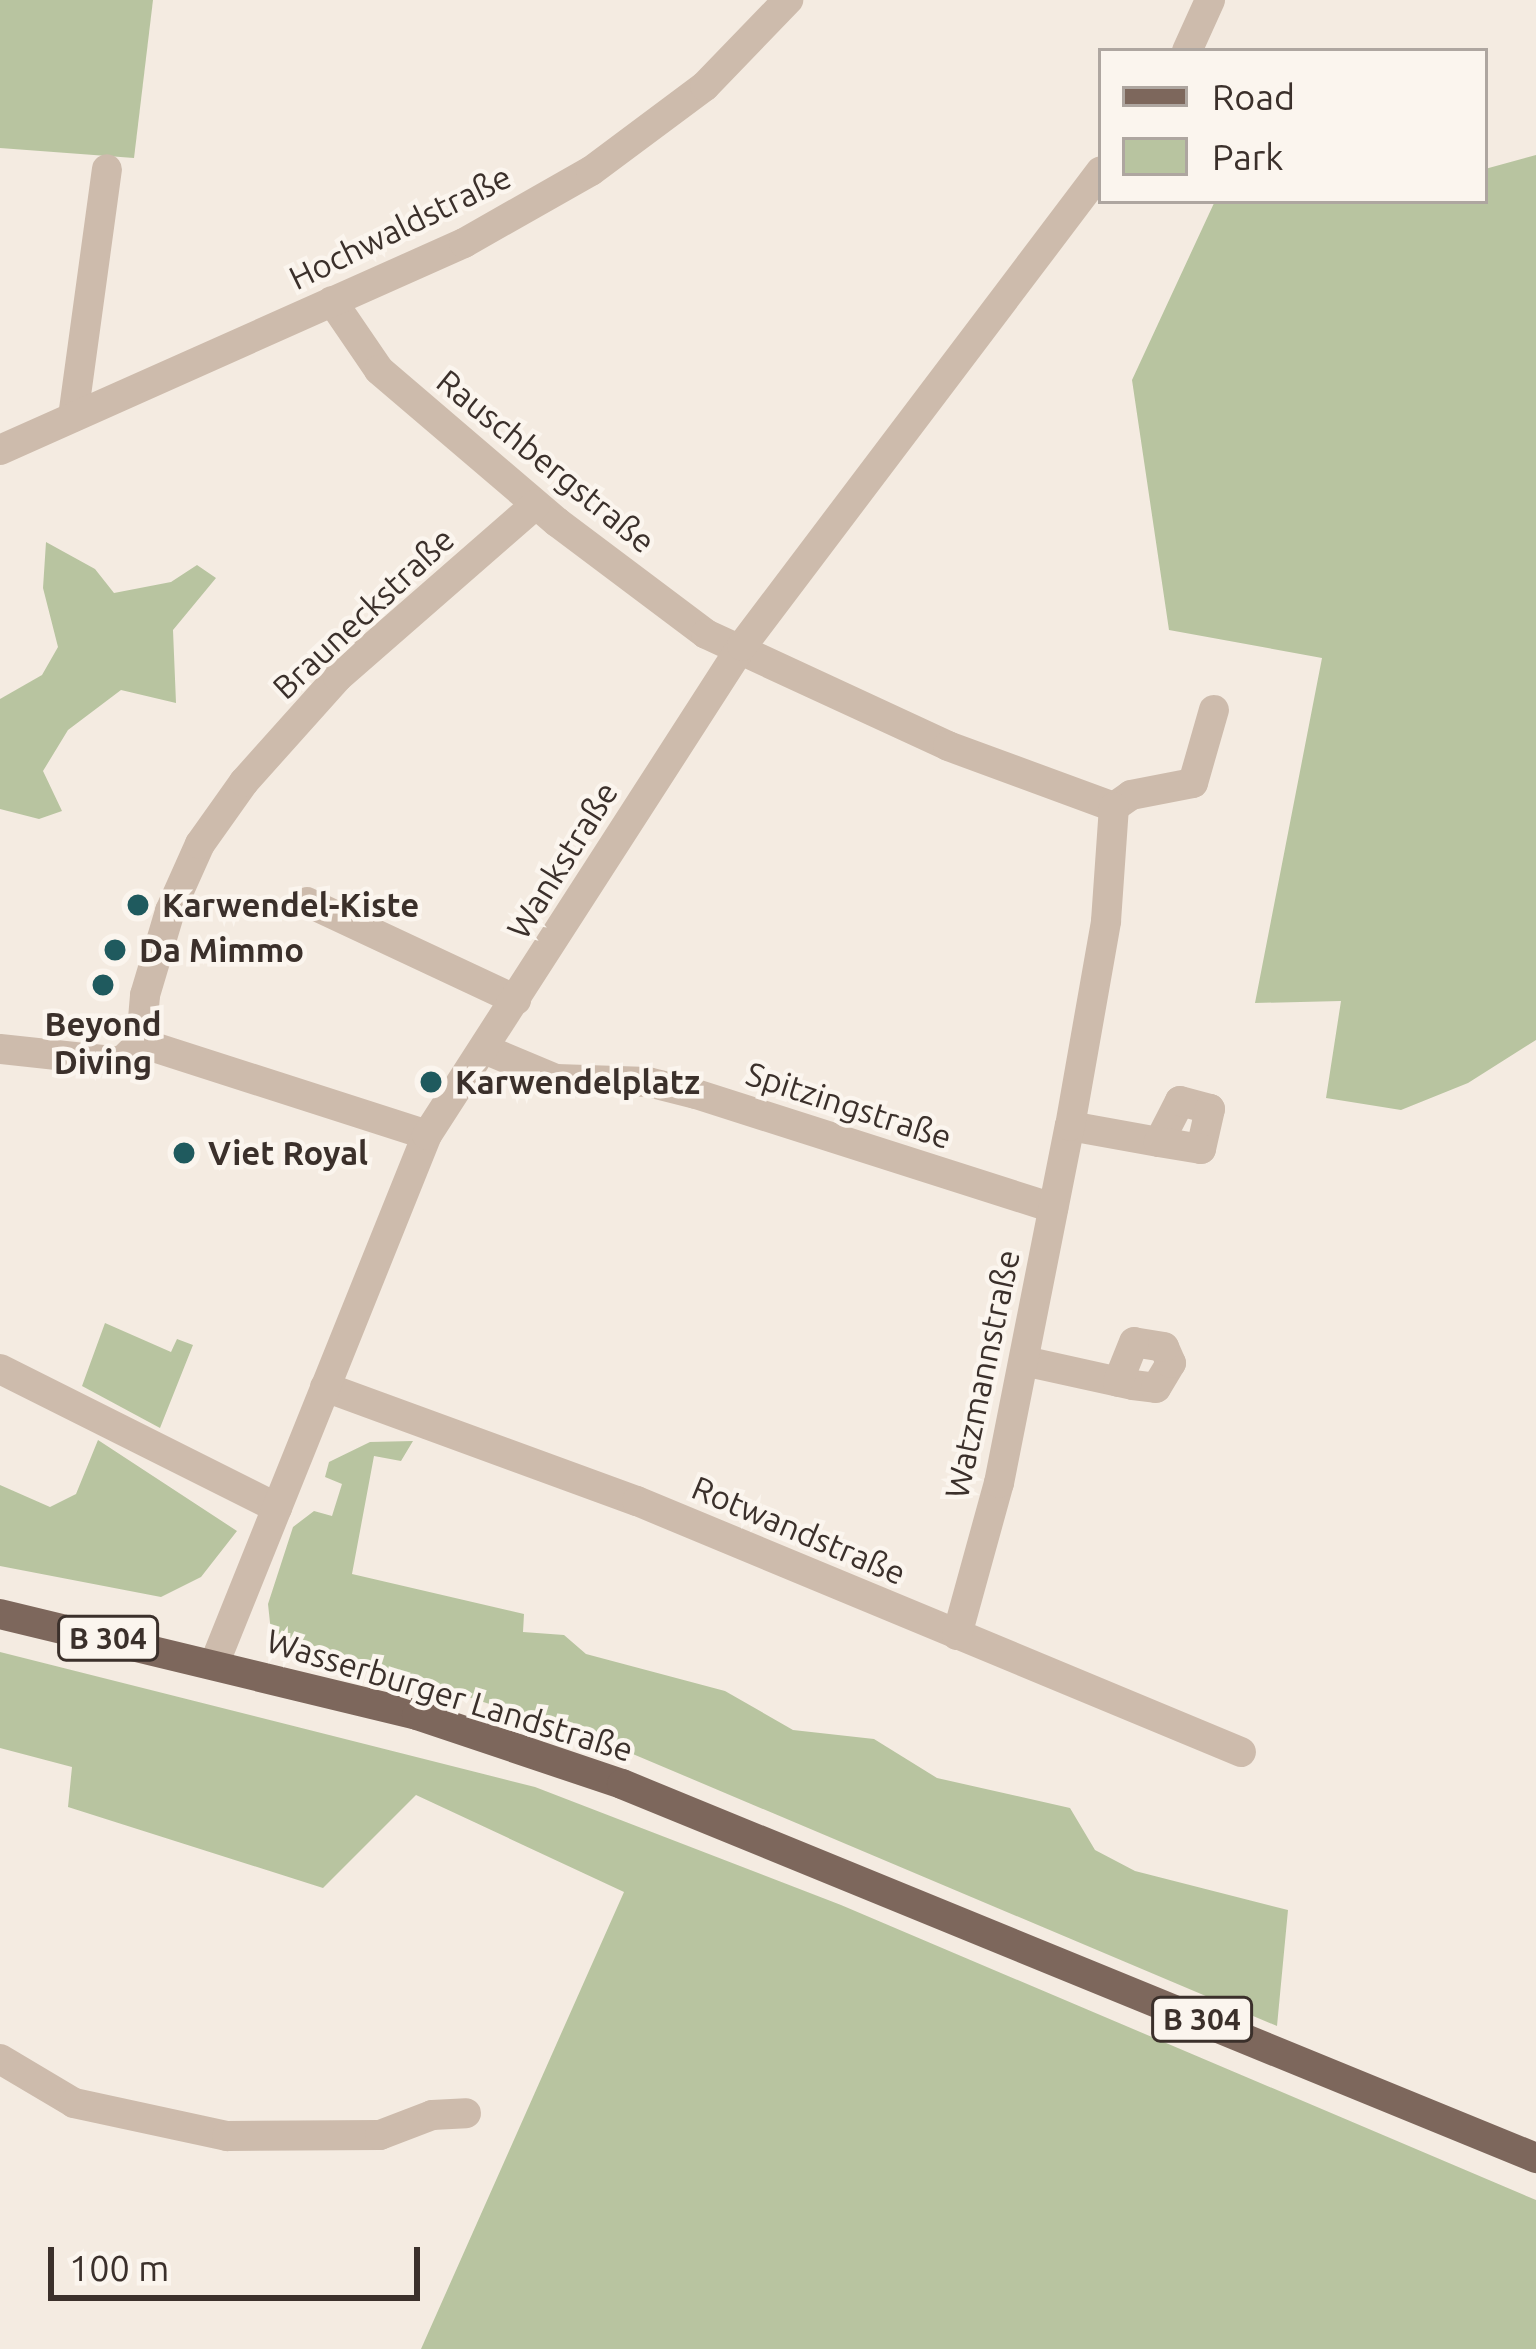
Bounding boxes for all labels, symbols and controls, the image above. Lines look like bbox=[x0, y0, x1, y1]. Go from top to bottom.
legend bbox=[1098, 48, 1488, 204]
text: Road bbox=[1212, 76, 1295, 117]
text: Park bbox=[1212, 136, 1284, 177]
street label: Hochwaldstraße bbox=[283, 156, 517, 298]
street label: Rauschbergstraße bbox=[429, 361, 663, 561]
street label: Brauneckstraße bbox=[264, 519, 462, 707]
street label: Wankstraße bbox=[498, 774, 626, 946]
place label: Karwendel-Kiste bbox=[162, 885, 419, 925]
marker: Karwendel-Kiste bbox=[125, 892, 151, 918]
place label: Da Mimmo bbox=[139, 930, 304, 970]
marker: Da Mimmo bbox=[102, 937, 128, 963]
marker: Beyond Diving bbox=[90, 972, 116, 998]
place label: Beyond Diving bbox=[45, 1004, 161, 1082]
street label: Spitzingstraße bbox=[741, 1053, 957, 1157]
place label: Karwendelplatz bbox=[455, 1062, 700, 1102]
marker: Karwendelplatz bbox=[418, 1069, 444, 1095]
place label: Viet Royal bbox=[208, 1133, 368, 1173]
marker: Viet Royal bbox=[171, 1140, 197, 1166]
street label: Watzmannstraße bbox=[936, 1246, 1028, 1502]
street label: Rotwandstraße bbox=[686, 1467, 912, 1593]
road number: B 304 bbox=[57, 1614, 159, 1662]
street label: Wasserburger Landstraße bbox=[262, 1620, 638, 1770]
road number: B 304 bbox=[1151, 1995, 1253, 2043]
scale bar bbox=[54, 2223, 426, 2297]
text: 100 m bbox=[69, 2247, 169, 2288]

